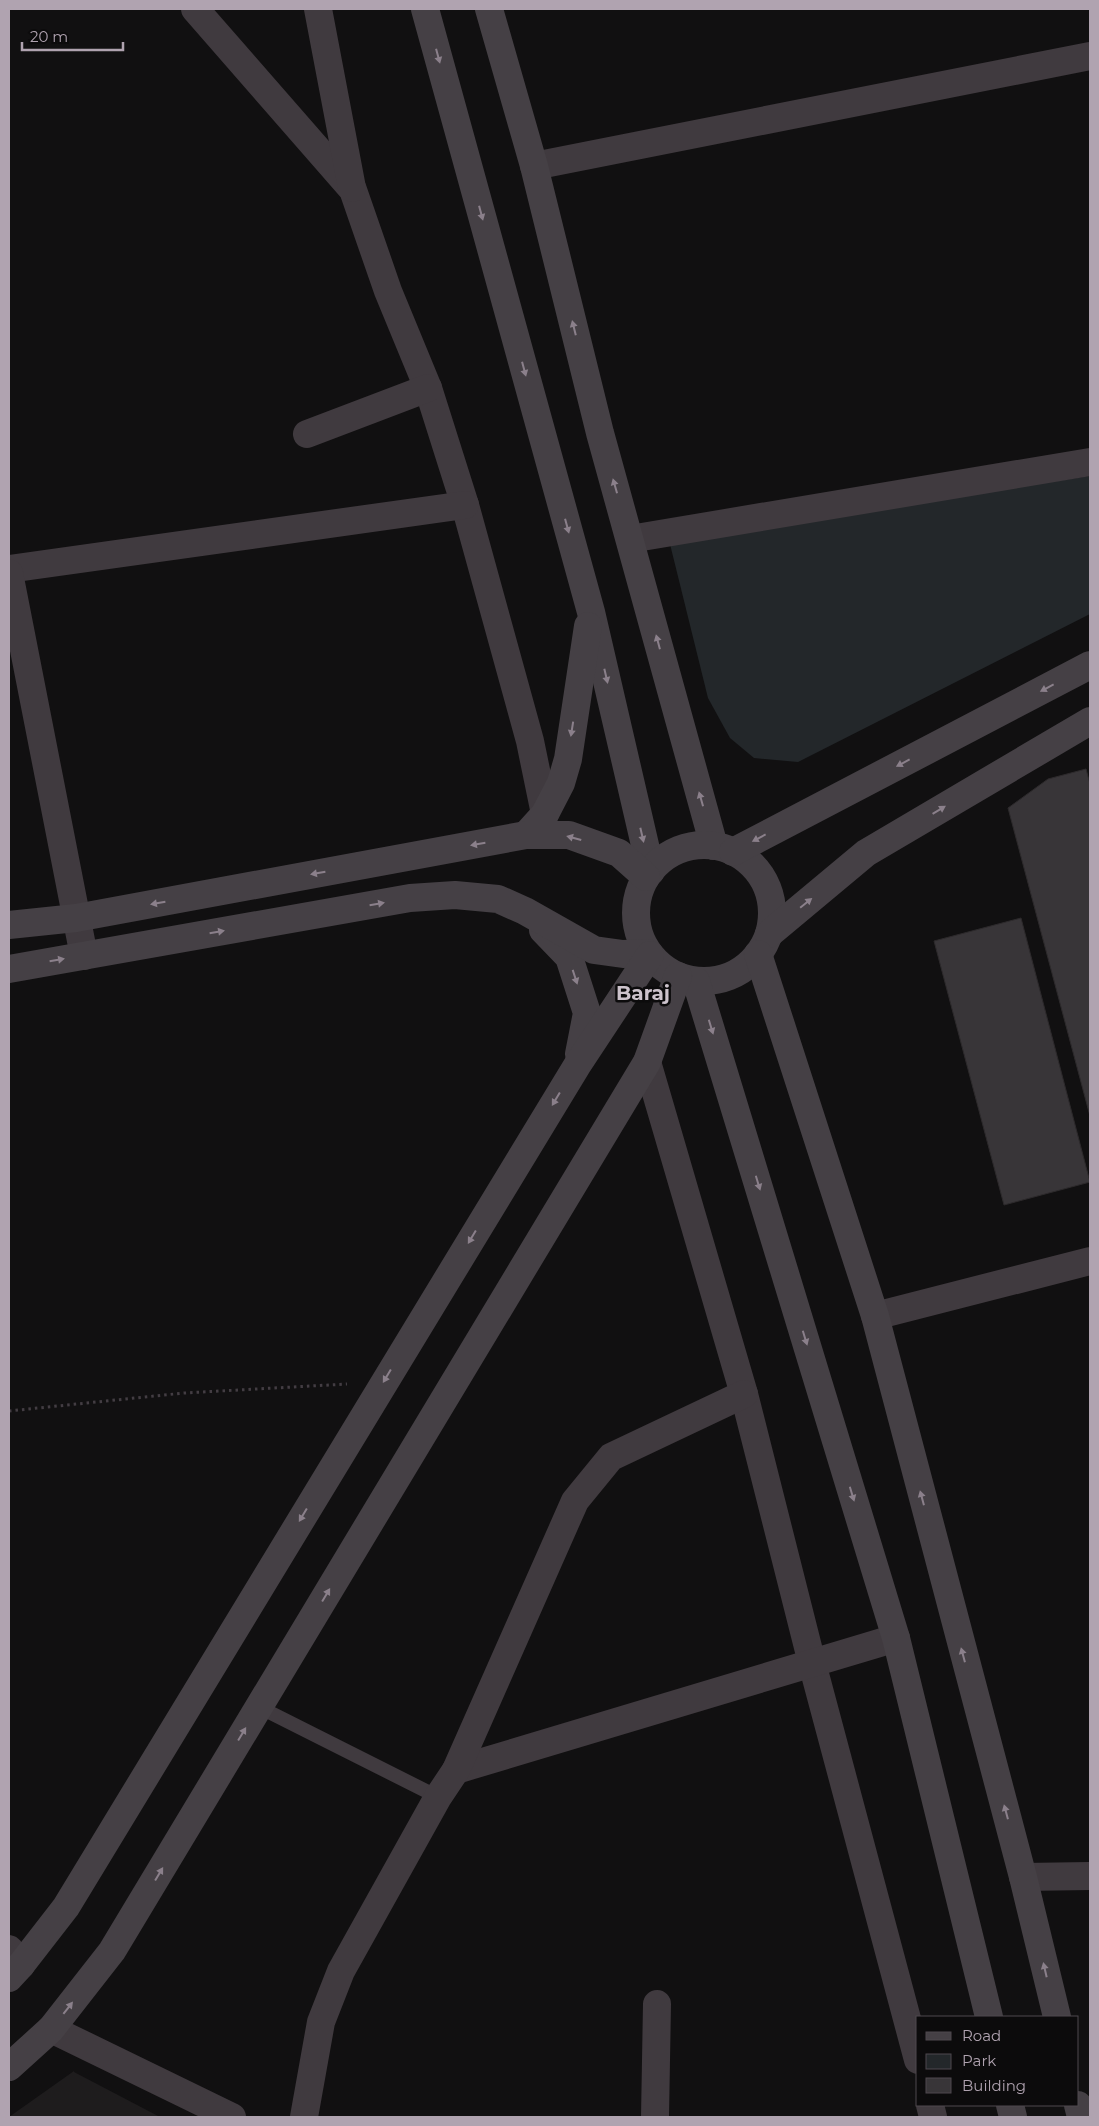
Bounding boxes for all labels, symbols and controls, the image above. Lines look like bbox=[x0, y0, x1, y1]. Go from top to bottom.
scale bar bbox=[22, 20, 124, 52]
text: 20 m bbox=[30, 27, 68, 46]
one-way arrow bbox=[434, 48, 442, 63]
one-way arrow bbox=[477, 205, 485, 220]
one-way arrow bbox=[570, 321, 578, 336]
one-way arrow bbox=[520, 362, 528, 377]
one-way arrow bbox=[611, 478, 619, 493]
one-way arrow bbox=[563, 518, 571, 533]
one-way arrow bbox=[654, 635, 662, 650]
one-way arrow bbox=[602, 669, 610, 685]
one-way arrow bbox=[1040, 684, 1054, 692]
one-way arrow bbox=[568, 721, 576, 737]
one-way arrow bbox=[896, 759, 910, 767]
one-way arrow bbox=[697, 791, 705, 806]
one-way arrow bbox=[933, 806, 946, 815]
one-way arrow bbox=[638, 827, 646, 842]
one-way arrow bbox=[566, 833, 581, 841]
one-way arrow bbox=[752, 834, 766, 842]
one-way arrow bbox=[471, 840, 486, 848]
one-way arrow bbox=[310, 870, 326, 878]
one-way arrow bbox=[799, 897, 812, 908]
one-way arrow bbox=[150, 899, 166, 907]
one-way arrow bbox=[369, 899, 385, 907]
one-way arrow bbox=[209, 928, 225, 936]
one-way arrow bbox=[49, 956, 65, 964]
one-way arrow bbox=[571, 969, 579, 984]
district label: Baraj bbox=[616, 981, 670, 1005]
one-way arrow bbox=[707, 1020, 715, 1035]
one-way arrow bbox=[552, 1092, 561, 1105]
one-way arrow bbox=[754, 1175, 762, 1190]
one-way arrow bbox=[467, 1231, 476, 1244]
one-way arrow bbox=[802, 1331, 809, 1346]
one-way arrow bbox=[382, 1369, 391, 1382]
one-way arrow bbox=[849, 1486, 857, 1501]
one-way arrow bbox=[918, 1491, 926, 1506]
one-way arrow bbox=[298, 1508, 307, 1521]
one-way arrow bbox=[322, 1588, 331, 1601]
one-way arrow bbox=[959, 1648, 967, 1663]
one-way arrow bbox=[238, 1728, 247, 1741]
one-way arrow bbox=[1002, 1805, 1010, 1820]
one-way arrow bbox=[154, 1867, 163, 1880]
one-way arrow bbox=[1041, 1962, 1049, 1977]
one-way arrow bbox=[62, 2002, 73, 2015]
legend bbox=[916, 2016, 1079, 2106]
text: Road bbox=[962, 2026, 1001, 2045]
text: Park bbox=[962, 2051, 996, 2070]
text: Building bbox=[962, 2076, 1026, 2095]

